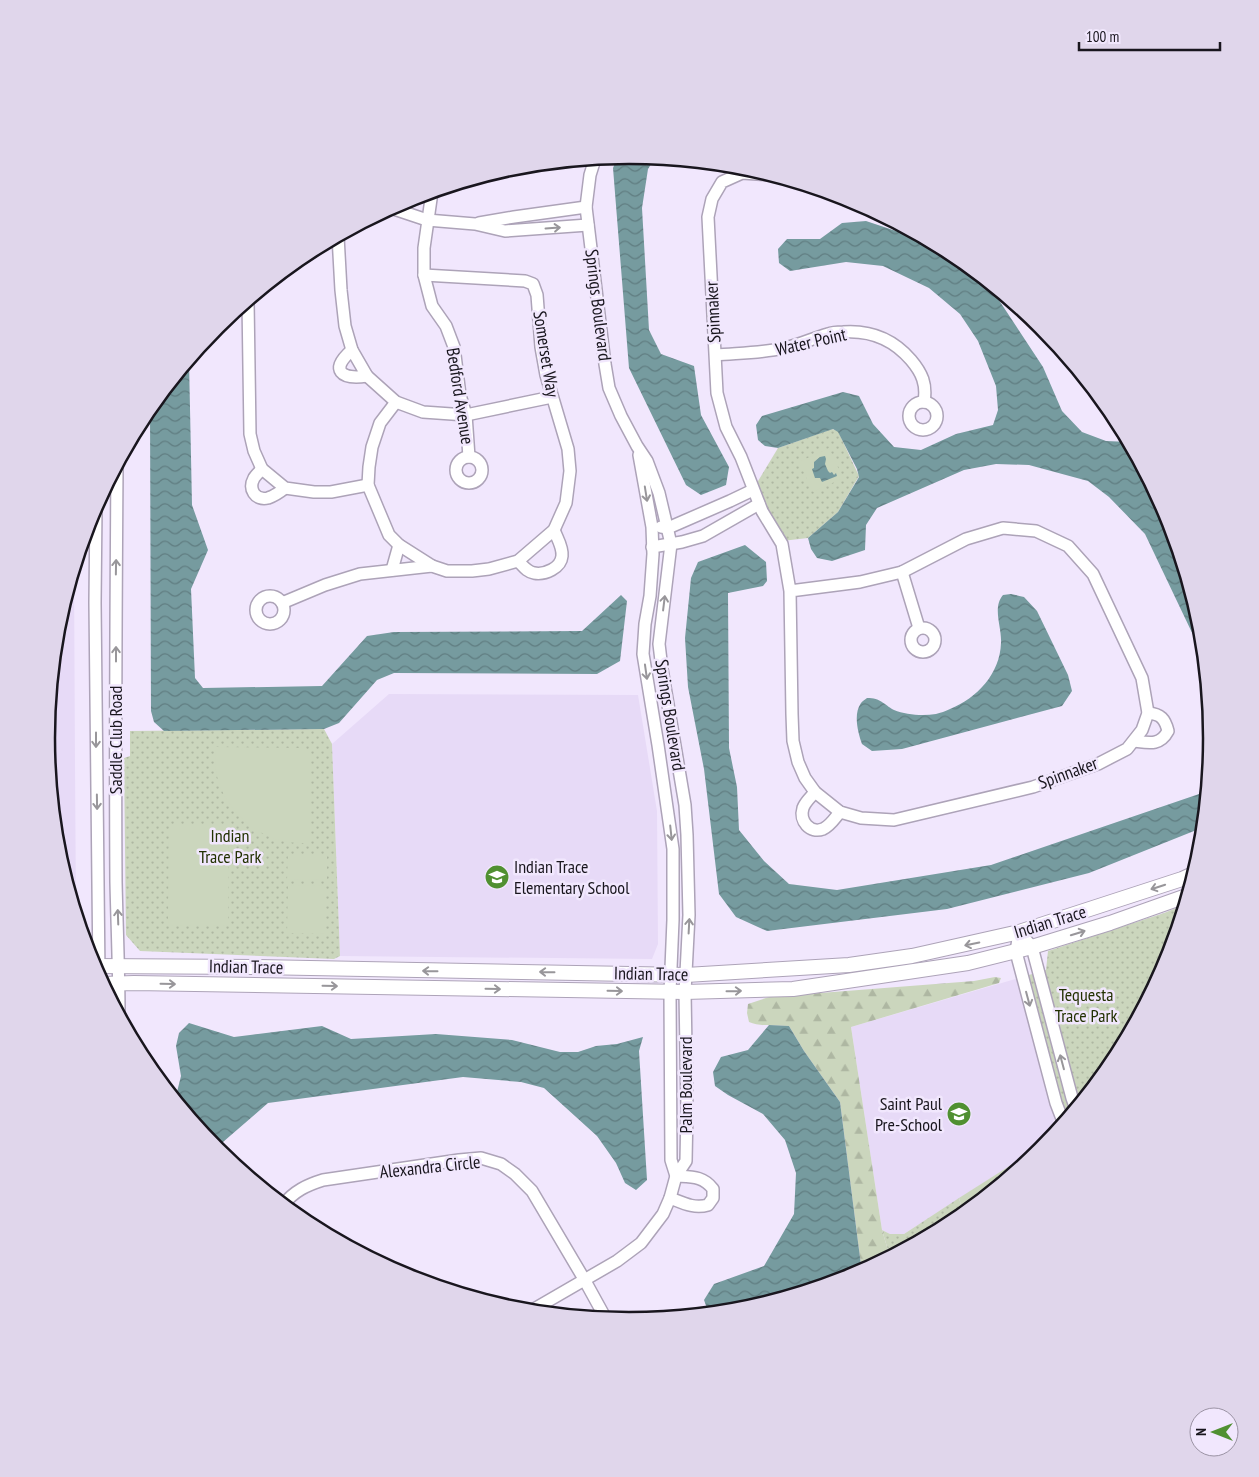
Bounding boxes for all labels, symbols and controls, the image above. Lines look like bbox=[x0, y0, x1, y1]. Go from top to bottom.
scale bar bbox=[1079, 20, 1220, 52]
text: 100 m bbox=[1086, 27, 1119, 46]
one-way arrow bbox=[545, 223, 561, 232]
street label: Springs Boulevard bbox=[580, 248, 617, 362]
street label: Spinnaker bbox=[699, 281, 726, 343]
street label: Somerset Way bbox=[528, 309, 565, 399]
street label: Water Point bbox=[773, 322, 848, 361]
street label: Bedford Avenue bbox=[442, 346, 479, 446]
one-way arrow bbox=[642, 485, 652, 501]
one-way arrow bbox=[111, 559, 121, 576]
one-way arrow bbox=[659, 595, 669, 611]
one-way arrow bbox=[111, 646, 121, 662]
street label: Springs Boulevard bbox=[650, 658, 691, 772]
one-way arrow bbox=[641, 664, 651, 680]
street label: Saddle Club Road bbox=[104, 686, 127, 794]
one-way arrow bbox=[91, 732, 101, 748]
street label: Spinnaker bbox=[1035, 751, 1101, 794]
one-way arrow bbox=[92, 794, 102, 810]
park label: Indian Trace Park bbox=[199, 824, 261, 868]
one-way arrow bbox=[666, 825, 676, 841]
place label: Indian Trace Elementary School bbox=[514, 855, 630, 899]
school or university icon: Indian Trace Elementary School bbox=[484, 864, 510, 890]
one-way arrow bbox=[1151, 883, 1167, 892]
street label: Indian Trace bbox=[1011, 900, 1089, 943]
one-way arrow bbox=[113, 909, 122, 925]
one-way arrow bbox=[684, 919, 693, 935]
one-way arrow bbox=[1070, 927, 1086, 937]
one-way arrow bbox=[964, 940, 980, 949]
street label: Indian Trace bbox=[209, 954, 283, 979]
street label: Indian Trace bbox=[614, 961, 688, 986]
one-way arrow bbox=[423, 966, 439, 976]
one-way arrow bbox=[539, 967, 556, 977]
one-way arrow bbox=[160, 979, 176, 988]
one-way arrow bbox=[322, 981, 338, 991]
park label: Tequesta Trace Park bbox=[1055, 983, 1117, 1027]
one-way arrow bbox=[484, 984, 500, 994]
one-way arrow bbox=[607, 986, 623, 996]
one-way arrow bbox=[726, 986, 742, 996]
one-way arrow bbox=[1024, 991, 1033, 1007]
street label: Palm Boulevard bbox=[674, 1037, 697, 1133]
one-way arrow bbox=[1057, 1055, 1067, 1071]
place label: Saint Paul Pre-School bbox=[875, 1092, 943, 1136]
school or university icon: Saint Paul Pre-School bbox=[946, 1101, 972, 1127]
street label: Alexandra Circle bbox=[378, 1150, 481, 1183]
north arrow bbox=[1189, 1407, 1239, 1457]
text: N bbox=[1192, 1428, 1210, 1436]

